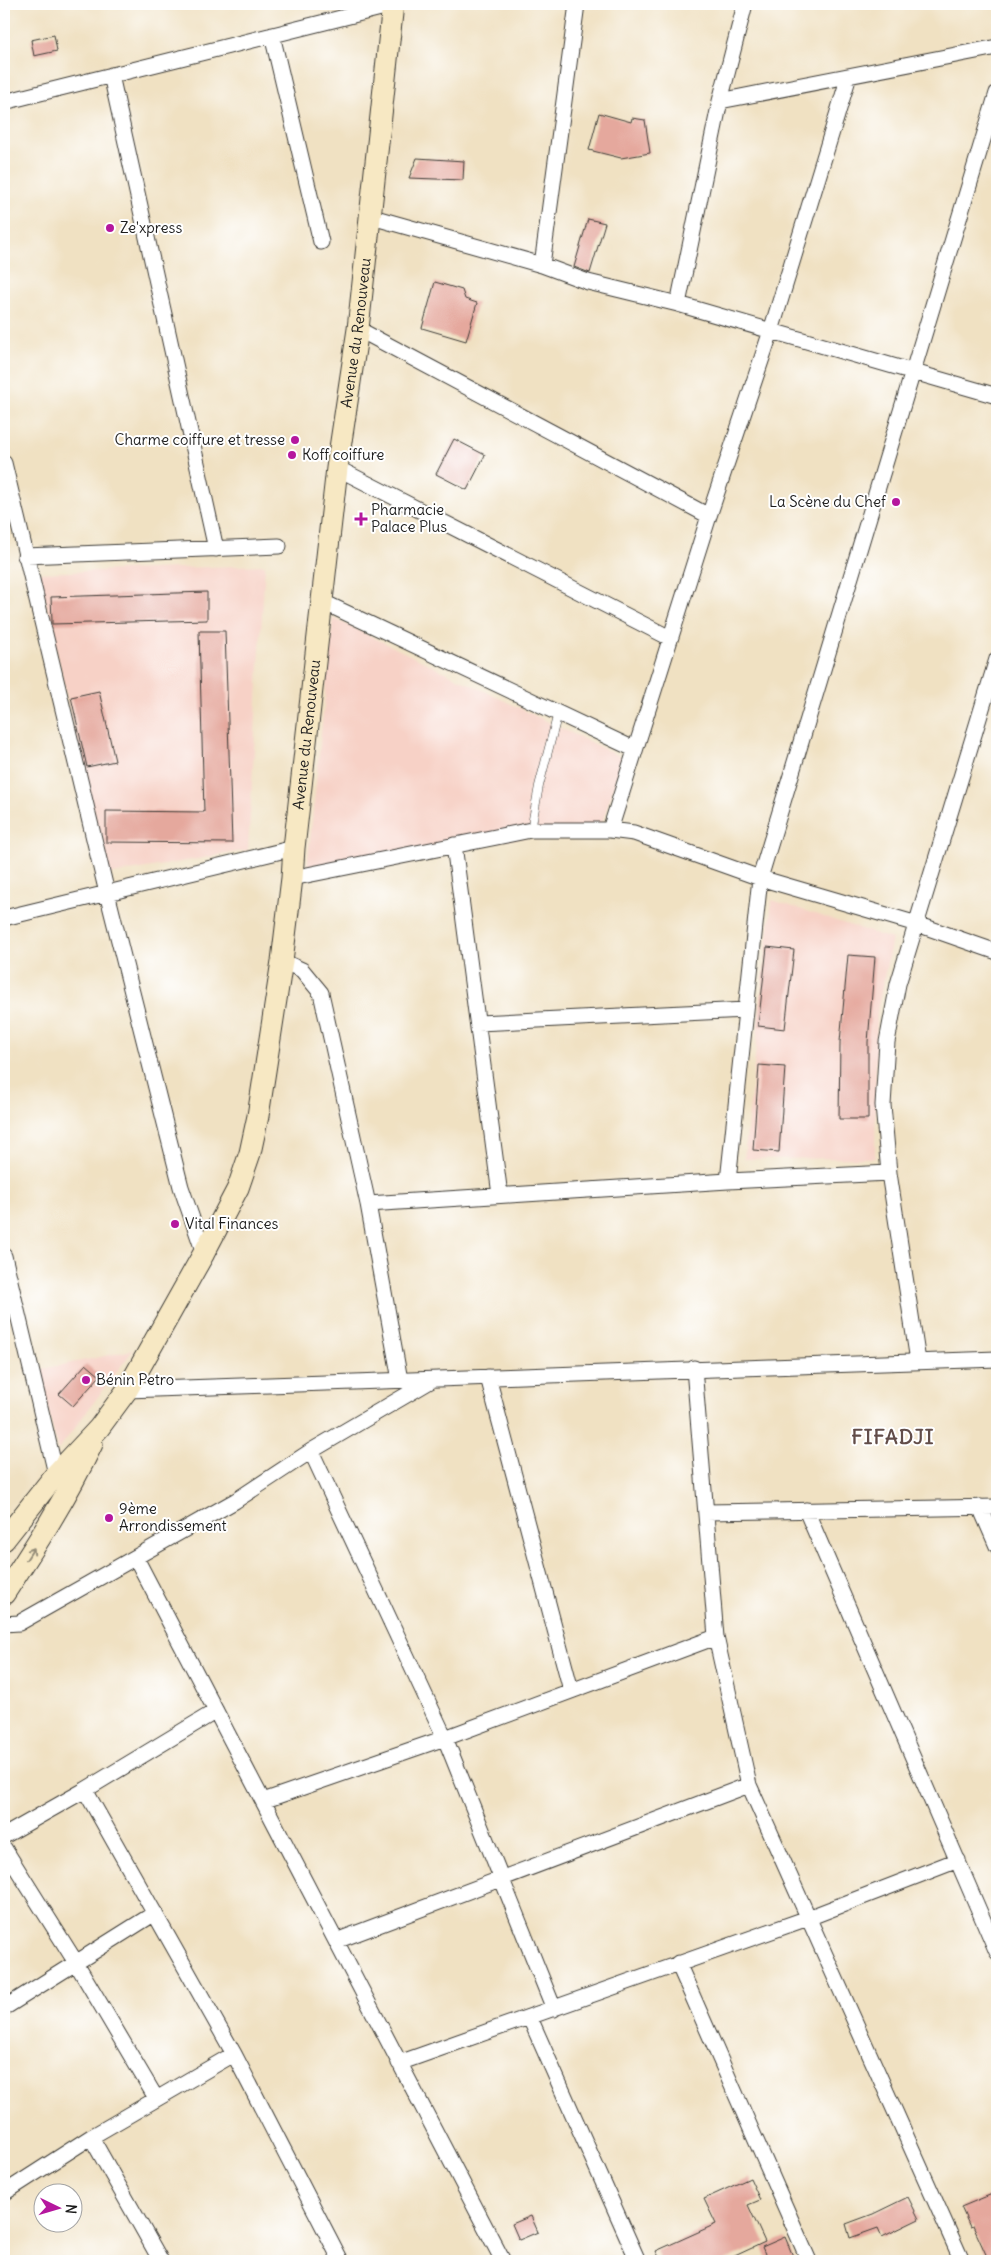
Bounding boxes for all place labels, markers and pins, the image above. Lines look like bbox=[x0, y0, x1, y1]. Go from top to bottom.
place label: Ze'xpress bbox=[120, 218, 182, 237]
marker: Ze'xpress bbox=[104, 222, 116, 234]
place label: Charme coiffure et tresse bbox=[115, 430, 285, 449]
marker: Charme coiffure et tresse bbox=[289, 434, 301, 446]
place label: Koff coiffure bbox=[302, 445, 384, 464]
marker: Koff coiffure bbox=[286, 449, 298, 461]
place label: La Scène du Chef bbox=[769, 492, 887, 511]
marker: La Scène du Chef bbox=[890, 496, 902, 508]
place label: Pharmacie Palace Plus bbox=[371, 500, 447, 536]
marker: Pharmacie Palace Plus bbox=[355, 513, 367, 525]
place label: Vital Finances bbox=[185, 1214, 279, 1233]
marker: Vital Finances bbox=[169, 1218, 181, 1230]
place label: Bénin Petro bbox=[96, 1370, 174, 1389]
marker: Bénin Petro bbox=[80, 1374, 92, 1386]
place label: 9ème Arrondissement bbox=[119, 1499, 227, 1535]
marker: 9ème Arrondissement bbox=[103, 1512, 115, 1524]

